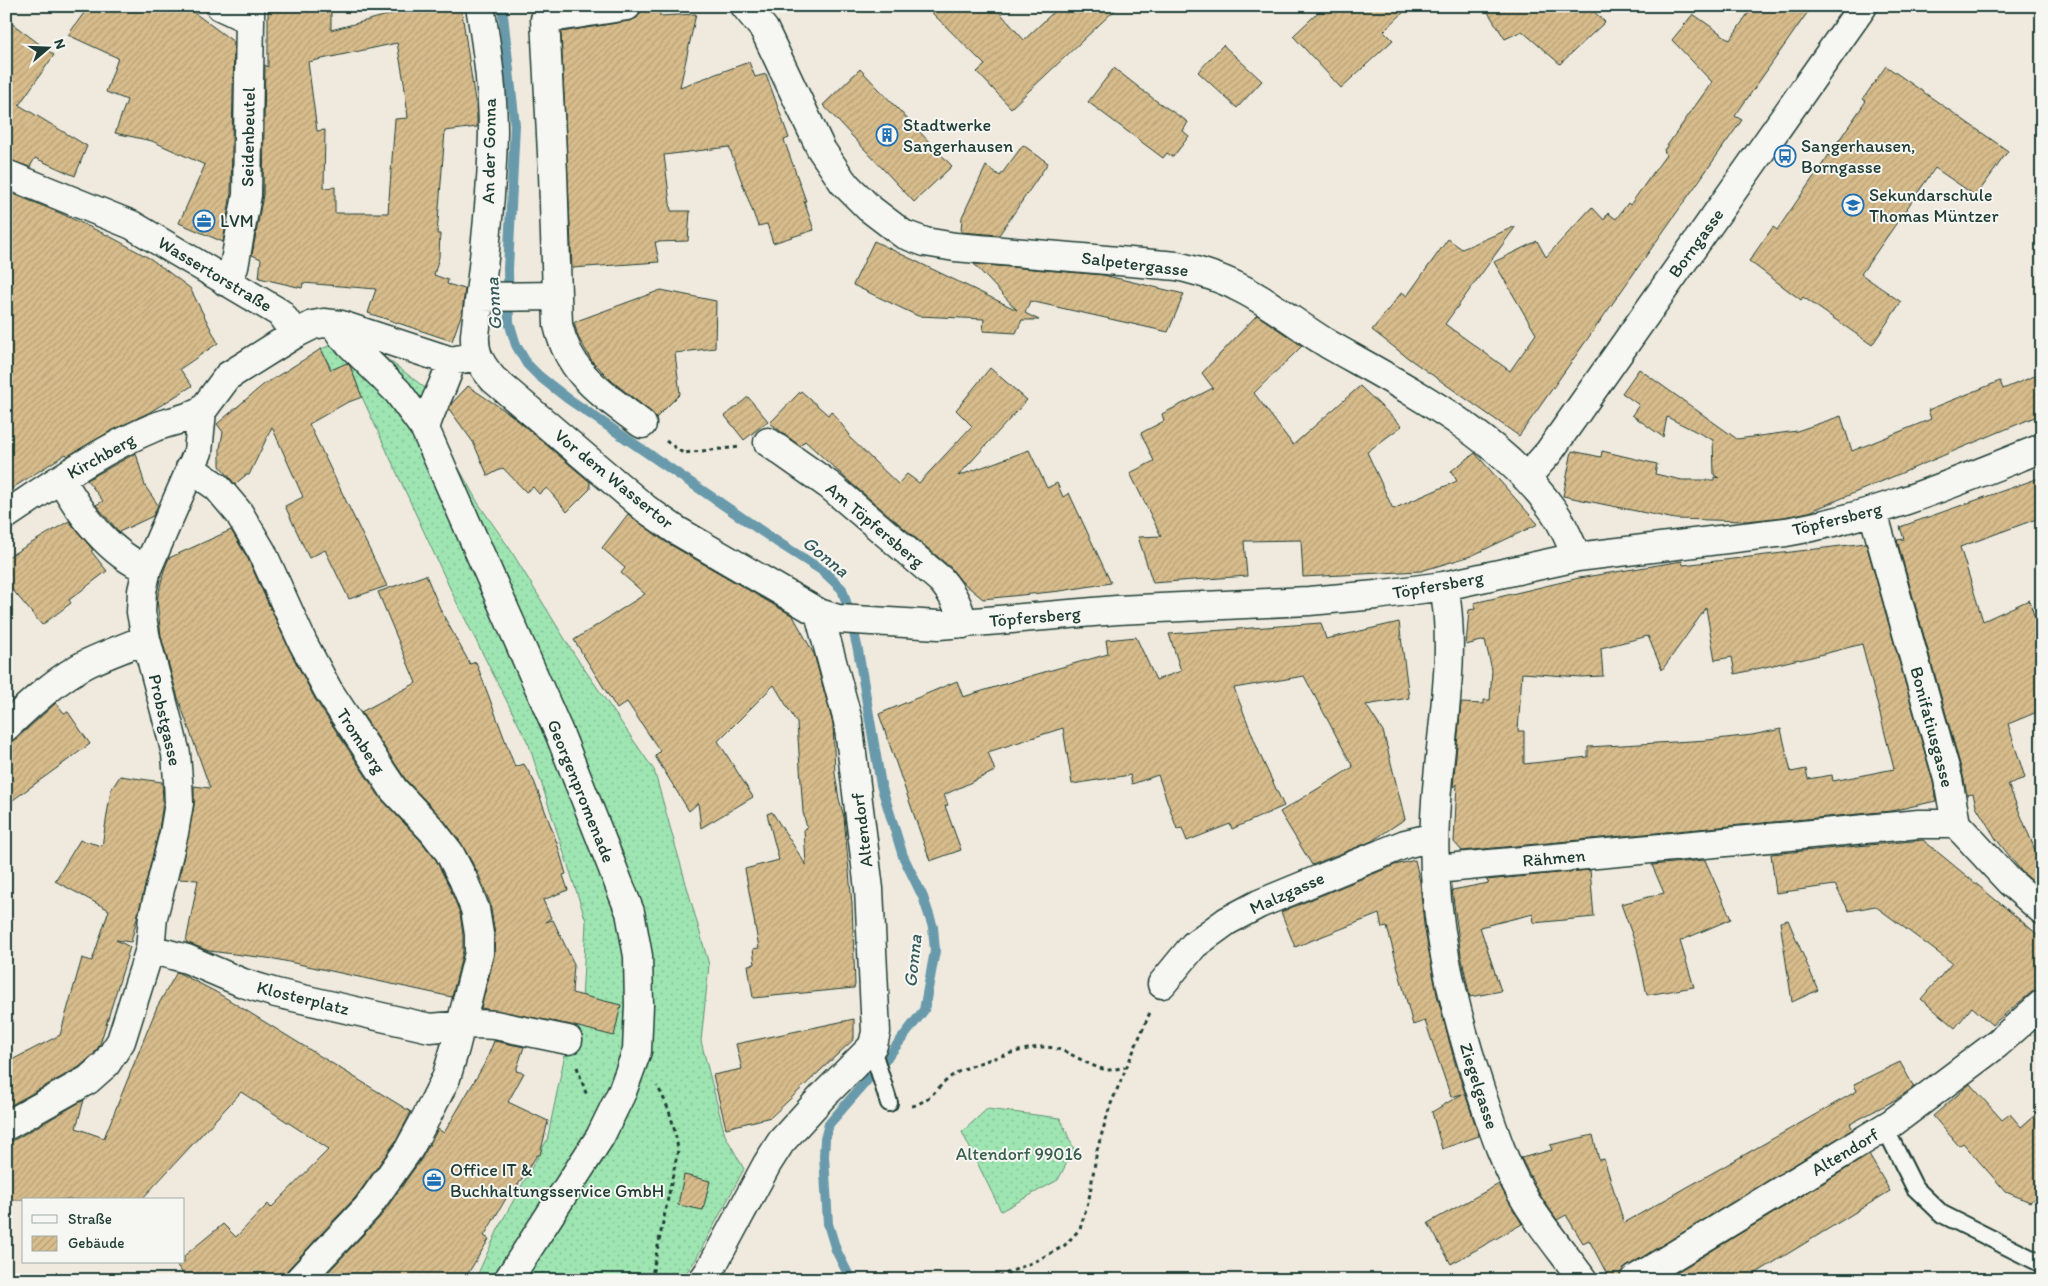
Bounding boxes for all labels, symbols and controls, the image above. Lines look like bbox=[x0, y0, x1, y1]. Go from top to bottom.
north arrow bbox=[22, 22, 72, 72]
text: N bbox=[50, 37, 69, 51]
street label: Seidenbeutel bbox=[236, 87, 260, 187]
street label: An der Gonna bbox=[477, 97, 501, 204]
place label: Stadtwerke Sangerhausen bbox=[903, 114, 1013, 157]
building icon: Stadtwerke Sangerhausen bbox=[875, 123, 899, 147]
place label: Sangerhausen, Borngasse bbox=[1801, 135, 1916, 178]
bus stop icon: Sangerhausen, Borngasse bbox=[1773, 144, 1797, 168]
place label: Sekundarschule Thomas Müntzer bbox=[1869, 184, 1999, 227]
school or university icon: Sekundarschule Thomas Müntzer bbox=[1841, 193, 1865, 217]
street label: Borngasse bbox=[1663, 204, 1729, 282]
office icon: LVM bbox=[192, 209, 216, 233]
place label: LVM bbox=[220, 210, 254, 232]
street label: Wassertorstraße bbox=[154, 231, 276, 317]
street label: Salpetergasse bbox=[1080, 247, 1190, 281]
water label: Gonna bbox=[480, 276, 507, 331]
street label: Vor dem Wassertor bbox=[550, 424, 678, 534]
street label: Kirchberg bbox=[63, 428, 140, 484]
street label: Am Töpfersberg bbox=[821, 477, 929, 573]
street label: Töpfersberg bbox=[1790, 497, 1885, 541]
water label: Gonna bbox=[798, 531, 854, 582]
street label: Töpfersberg bbox=[1391, 566, 1486, 604]
street label: Töpfersberg bbox=[988, 602, 1082, 632]
street label: Bonifatiusgasse bbox=[1905, 664, 1959, 790]
street label: Probstgasse bbox=[144, 672, 186, 768]
street label: Tromberg bbox=[332, 704, 391, 779]
street label: Georgenpromenade bbox=[542, 716, 620, 866]
street label: Altendorf bbox=[847, 791, 877, 868]
street label: Rähmen bbox=[1522, 844, 1586, 872]
street label: Malzgasse bbox=[1246, 867, 1328, 919]
water label: Gonna bbox=[898, 933, 927, 989]
street label: Klosterplatz bbox=[254, 976, 352, 1020]
street label: Ziegelgasse bbox=[1455, 1040, 1503, 1132]
street label: Altendorf bbox=[1807, 1123, 1883, 1181]
park label: Altendorf 99016 bbox=[956, 1143, 1082, 1165]
place label: Office IT & Buchhaltungsservice GmbH bbox=[450, 1159, 664, 1202]
office icon: Office IT & Buchhaltungsservice GmbH bbox=[422, 1168, 446, 1192]
legend bbox=[22, 1198, 185, 1264]
text: Straße bbox=[68, 1210, 112, 1228]
text: Gebäude bbox=[68, 1234, 125, 1252]

